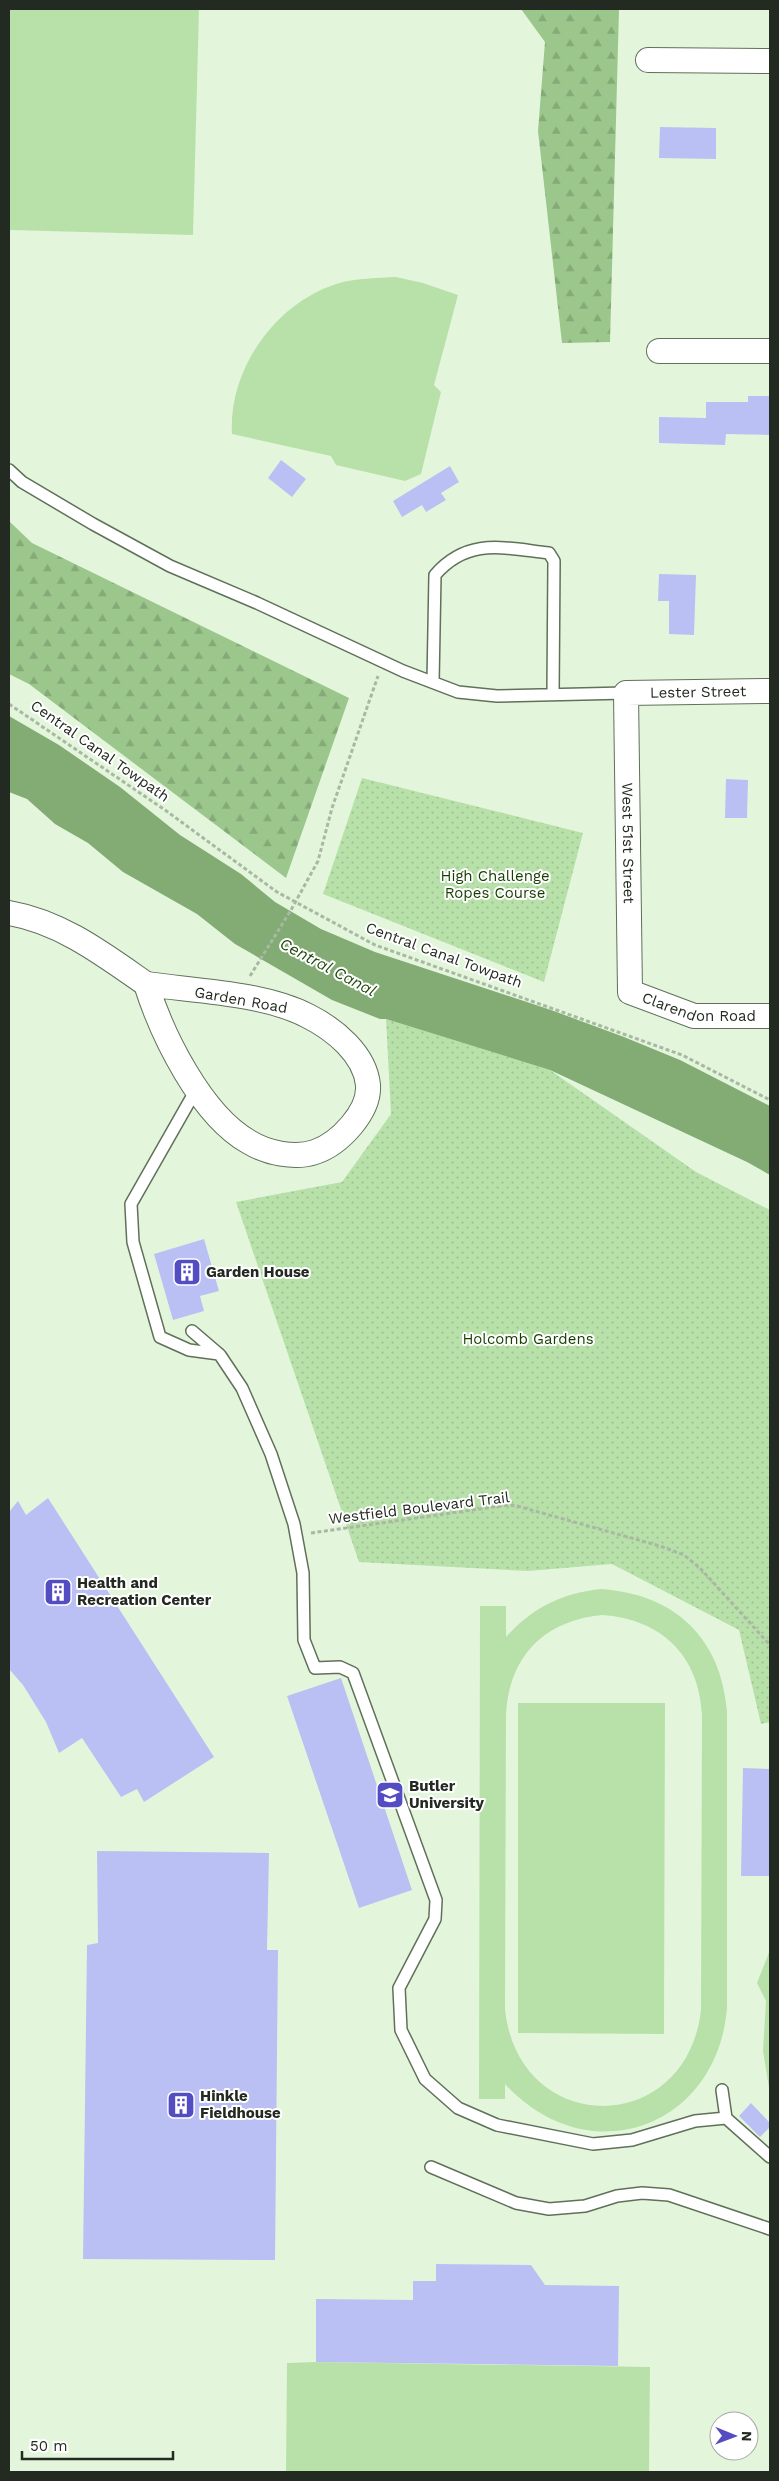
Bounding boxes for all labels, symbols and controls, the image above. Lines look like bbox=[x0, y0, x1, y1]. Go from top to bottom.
street label: Lester Street bbox=[650, 682, 747, 702]
street label: Central Canal Towpath bbox=[27, 696, 173, 806]
street label: West 51st Street bbox=[618, 782, 638, 904]
park label: High Challenge Ropes Course bbox=[440, 867, 550, 902]
street label: Central Canal Towpath bbox=[363, 918, 525, 992]
water label: Central Canal bbox=[277, 934, 379, 1000]
street label: Garden Road bbox=[193, 983, 289, 1017]
street label: Clarendon Road bbox=[640, 988, 756, 1025]
building icon: Garden House bbox=[172, 1257, 202, 1287]
place label: Garden House bbox=[206, 1263, 310, 1281]
park label: Holcomb Gardens bbox=[462, 1330, 594, 1348]
street label: Westfield Boulevard Trail bbox=[327, 1488, 511, 1528]
place label: Health and Recreation Center bbox=[77, 1574, 212, 1609]
building icon: Health and Recreation Center bbox=[43, 1577, 73, 1607]
place label: Butler University bbox=[409, 1777, 484, 1812]
school or university icon: Butler University bbox=[375, 1780, 405, 1810]
place label: Hinkle Fieldhouse bbox=[200, 2087, 281, 2122]
building icon: Hinkle Fieldhouse bbox=[166, 2090, 196, 2120]
north arrow bbox=[709, 2411, 759, 2461]
scale bar bbox=[22, 2428, 174, 2460]
text: N bbox=[739, 2431, 755, 2442]
text: 50 m bbox=[30, 2437, 67, 2455]

